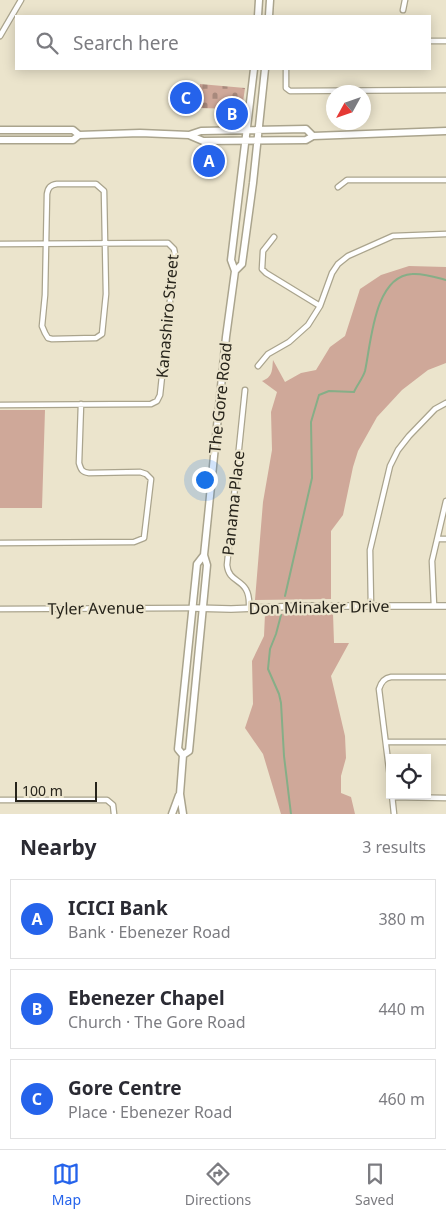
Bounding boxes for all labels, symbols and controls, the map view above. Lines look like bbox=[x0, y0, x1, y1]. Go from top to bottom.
search box bbox=[15, 15, 431, 70]
icon: search bbox=[33, 29, 61, 57]
text: Search here bbox=[73, 30, 179, 56]
pin: C bbox=[170, 79, 202, 117]
north arrow bbox=[326, 85, 371, 130]
pin: B bbox=[216, 95, 248, 133]
pin: A bbox=[193, 142, 225, 180]
street label: Kanashiro Street bbox=[151, 253, 183, 379]
street label: The Gore Road bbox=[203, 342, 237, 454]
street label: Panama Place bbox=[217, 450, 249, 556]
your location bbox=[192, 467, 218, 493]
street label: Don Minaker Drive bbox=[248, 595, 390, 619]
street label: Tyler Avenue bbox=[47, 596, 145, 620]
map controls bbox=[386, 754, 431, 799]
button: locate bbox=[386, 754, 431, 799]
scale bar bbox=[15, 779, 98, 802]
text: 100 m bbox=[22, 781, 63, 800]
text: Nearby bbox=[20, 833, 96, 861]
text: 3 results bbox=[362, 836, 426, 858]
text: ICICI Bank bbox=[68, 895, 168, 921]
text: A bbox=[31, 908, 43, 930]
text: 380 m bbox=[378, 908, 425, 930]
text: Bank · Ebenezer Road bbox=[68, 921, 231, 943]
text: Ebenezer Chapel bbox=[68, 985, 225, 1011]
text: B bbox=[32, 998, 42, 1020]
text: 440 m bbox=[378, 998, 425, 1020]
text: Church · The Gore Road bbox=[68, 1011, 246, 1033]
text: Gore Centre bbox=[68, 1075, 182, 1101]
text: C bbox=[32, 1088, 42, 1110]
text: 460 m bbox=[378, 1088, 425, 1110]
text: Place · Ebenezer Road bbox=[68, 1101, 232, 1123]
tab: Map bbox=[52, 1160, 81, 1209]
tab: Directions bbox=[185, 1160, 251, 1209]
tab: Saved bbox=[355, 1160, 394, 1209]

